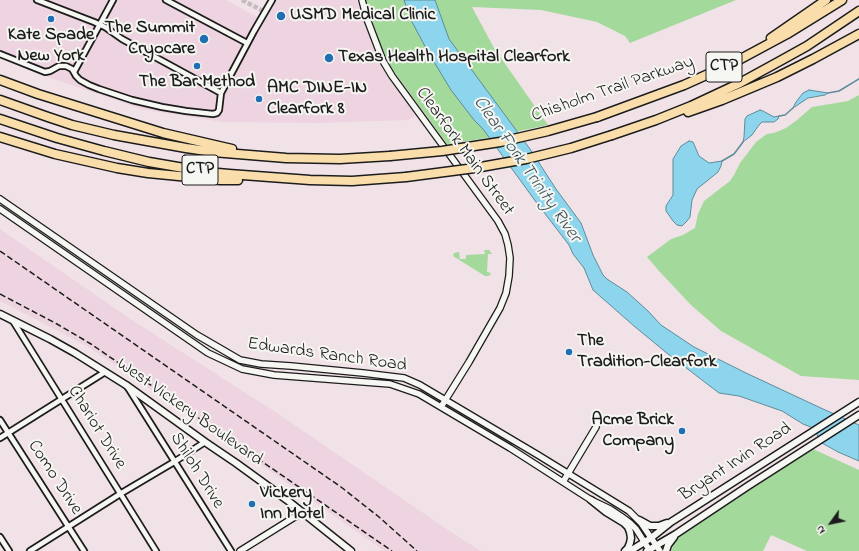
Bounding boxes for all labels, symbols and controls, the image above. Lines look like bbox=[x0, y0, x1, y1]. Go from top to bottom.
place label: USMD Medical Clinic bbox=[290, 5, 435, 27]
marker: USMD Medical Clinic bbox=[275, 10, 287, 22]
marker: Kate Spade New York bbox=[46, 14, 56, 24]
place label: The Summit Cryocare bbox=[105, 18, 195, 60]
place label: Kate Spade New York bbox=[8, 25, 94, 68]
marker: The Summit Cryocare bbox=[198, 33, 210, 45]
place label: Texas Health Hospital Clearfork bbox=[338, 47, 570, 69]
marker: Texas Health Hospital Clearfork bbox=[323, 52, 335, 64]
street label: Chisholm Trail Parkway bbox=[529, 52, 697, 128]
road number: CTP bbox=[706, 52, 742, 82]
marker: The Bar Method bbox=[192, 61, 202, 71]
place label: The Bar Method bbox=[139, 72, 255, 94]
place label: AMC DINE-IN Clearfork 8 bbox=[267, 78, 367, 120]
street label: Clearfork Main Street bbox=[410, 84, 518, 220]
water label: Clear Fork Trinity River bbox=[467, 92, 585, 248]
marker: AMC DINE-IN Clearfork 8 bbox=[254, 94, 264, 104]
road number: CTP bbox=[182, 155, 218, 185]
place label: The Tradition-Clearfork bbox=[577, 331, 717, 374]
street label: Edwards Ranch Road bbox=[246, 334, 408, 378]
marker: The Tradition-Clearfork bbox=[564, 347, 574, 357]
street label: West Vickery Boulevard bbox=[112, 354, 266, 472]
street label: Chariot Drive bbox=[62, 382, 130, 474]
place label: Acme Brick Company bbox=[592, 410, 674, 452]
street label: Bryant Irvin Road bbox=[676, 419, 796, 507]
marker: Acme Brick Company bbox=[677, 426, 687, 436]
street label: Shiloh Drive bbox=[164, 429, 228, 513]
street label: Como Drive bbox=[22, 437, 86, 519]
place label: Vickery Inn Motel bbox=[260, 483, 324, 526]
marker: Vickery Inn Motel bbox=[247, 499, 257, 509]
north arrow bbox=[811, 503, 851, 543]
text: N bbox=[812, 522, 830, 537]

